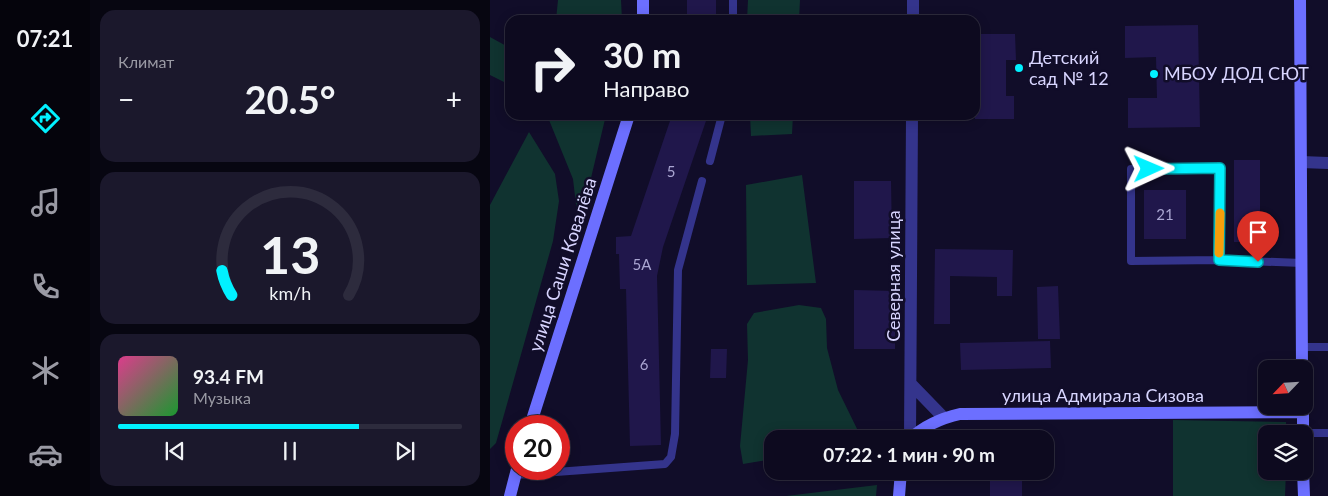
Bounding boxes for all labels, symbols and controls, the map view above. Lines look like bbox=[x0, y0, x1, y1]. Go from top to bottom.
text: 07:21 bbox=[17, 25, 73, 52]
text: 30 m bbox=[603, 33, 681, 75]
icon: right bbox=[520, 35, 585, 100]
place label: Детский сад № 12 bbox=[1029, 46, 1109, 89]
text: Климат bbox=[118, 52, 174, 71]
marker: Детский сад № 12 bbox=[1013, 62, 1025, 74]
place label: МБОУ ДОД СЮТ bbox=[1164, 62, 1309, 84]
marker: МБОУ ДОД СЮТ bbox=[1148, 68, 1160, 80]
text: Направо bbox=[603, 75, 689, 102]
text: 20.5° bbox=[245, 76, 335, 122]
text: − bbox=[118, 82, 134, 116]
text: + bbox=[446, 82, 462, 116]
icon: directions bbox=[28, 101, 63, 136]
position arrow bbox=[1122, 142, 1174, 194]
house number: 5 bbox=[667, 162, 675, 180]
street label: улица Саши Ковалёва bbox=[523, 175, 601, 355]
icon: music bbox=[28, 185, 63, 220]
house number: 21 bbox=[1156, 205, 1174, 223]
street label: Северная улица bbox=[882, 210, 904, 342]
pin bbox=[1237, 211, 1279, 262]
icon: arrive bbox=[1244, 218, 1272, 246]
text: 13 bbox=[260, 223, 320, 285]
house number: 5А bbox=[633, 255, 652, 273]
icon: phone bbox=[28, 269, 63, 304]
text: km/h bbox=[269, 282, 311, 304]
icon: climate bbox=[28, 353, 63, 388]
house number: 6 bbox=[640, 355, 649, 373]
north arrow bbox=[1258, 360, 1312, 415]
map controls bbox=[1258, 360, 1313, 480]
text: 93.4 FM bbox=[193, 365, 264, 388]
street label: улица Адмирала Сизова bbox=[1002, 384, 1204, 406]
text: Музыка bbox=[193, 388, 251, 407]
speed limit sign: 20 bbox=[505, 415, 570, 480]
button: layers bbox=[1258, 425, 1313, 480]
icon: car bbox=[28, 437, 63, 472]
icon: previous bbox=[161, 437, 189, 465]
icon: pause bbox=[276, 437, 304, 465]
icon: next bbox=[391, 437, 419, 465]
text: 07:22 · 1 мин · 90 m bbox=[823, 443, 995, 466]

